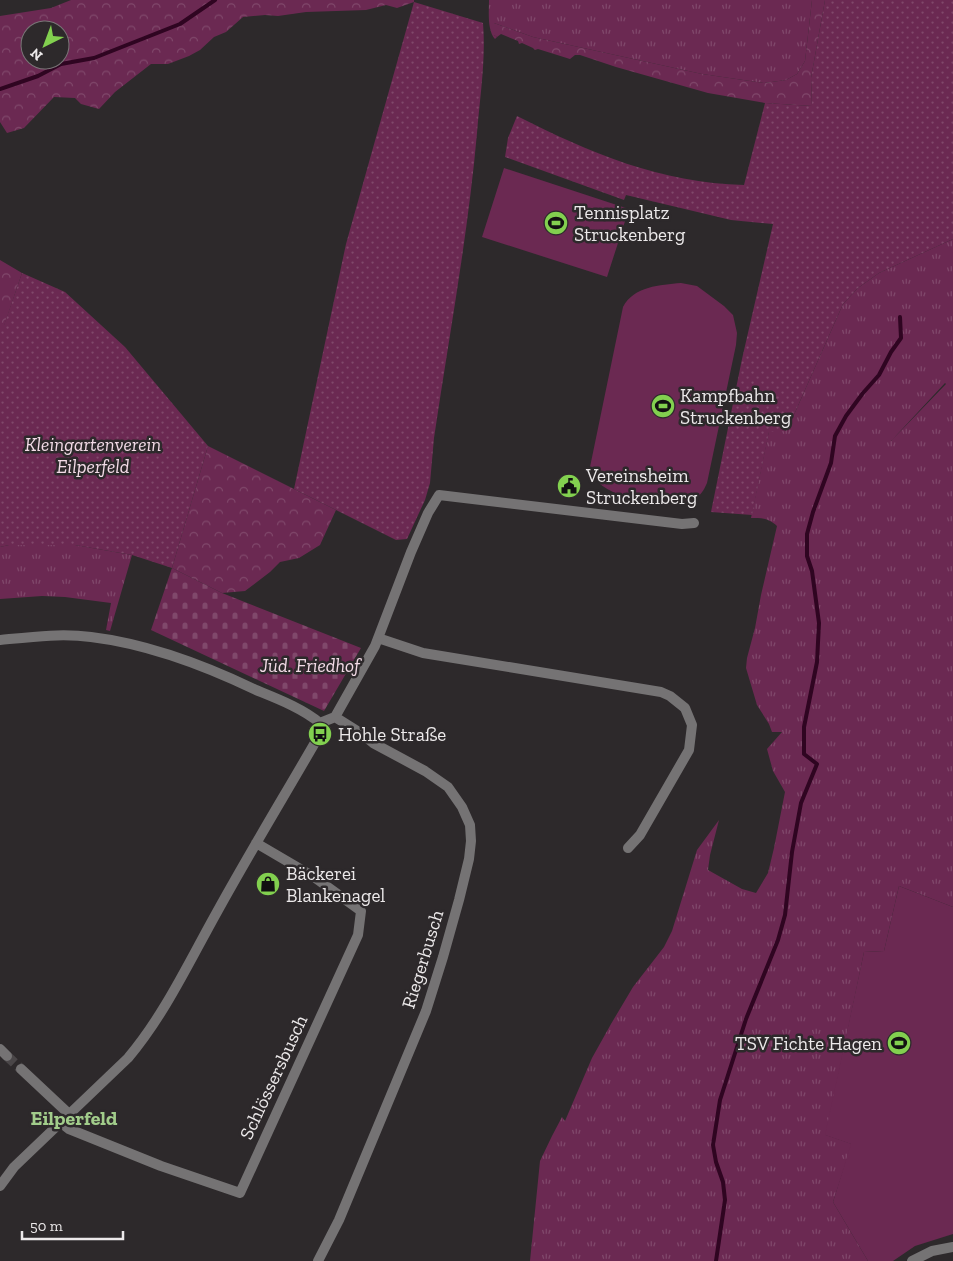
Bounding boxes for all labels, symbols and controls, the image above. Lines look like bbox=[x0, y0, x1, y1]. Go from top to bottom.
north arrow bbox=[20, 20, 70, 70]
text: N bbox=[27, 44, 46, 64]
place label: Tennisplatz Struckenberg bbox=[574, 201, 686, 246]
sports icon: Tennisplatz Struckenberg bbox=[543, 210, 569, 236]
place label: Kampfbahn Struckenberg bbox=[680, 384, 792, 429]
sports icon: Kampfbahn Struckenberg bbox=[650, 393, 676, 419]
park label: Kleingartenverein Eilperfeld bbox=[25, 433, 161, 478]
place label: Vereinsheim Struckenberg bbox=[585, 464, 698, 509]
public building icon: Vereinsheim Struckenberg bbox=[556, 473, 582, 499]
park label: Jüd. Friedhof bbox=[259, 654, 362, 677]
bus stop icon: Hohle Straße bbox=[307, 721, 333, 747]
place label: Hohle Straße bbox=[338, 723, 446, 746]
place label: Bäckerei Blankenagel bbox=[286, 862, 385, 907]
shop icon: Bäckerei Blankenagel bbox=[255, 871, 281, 897]
street label: Riegerbusch bbox=[397, 907, 448, 1011]
street label: Schlössersbusch bbox=[235, 1011, 313, 1143]
sports icon: TSV Fichte Hagen bbox=[886, 1030, 912, 1056]
place label: TSV Fichte Hagen bbox=[735, 1032, 882, 1055]
district label: Eilperfeld bbox=[31, 1106, 118, 1130]
scale bar bbox=[22, 1208, 124, 1240]
text: 50 m bbox=[30, 1217, 63, 1235]

